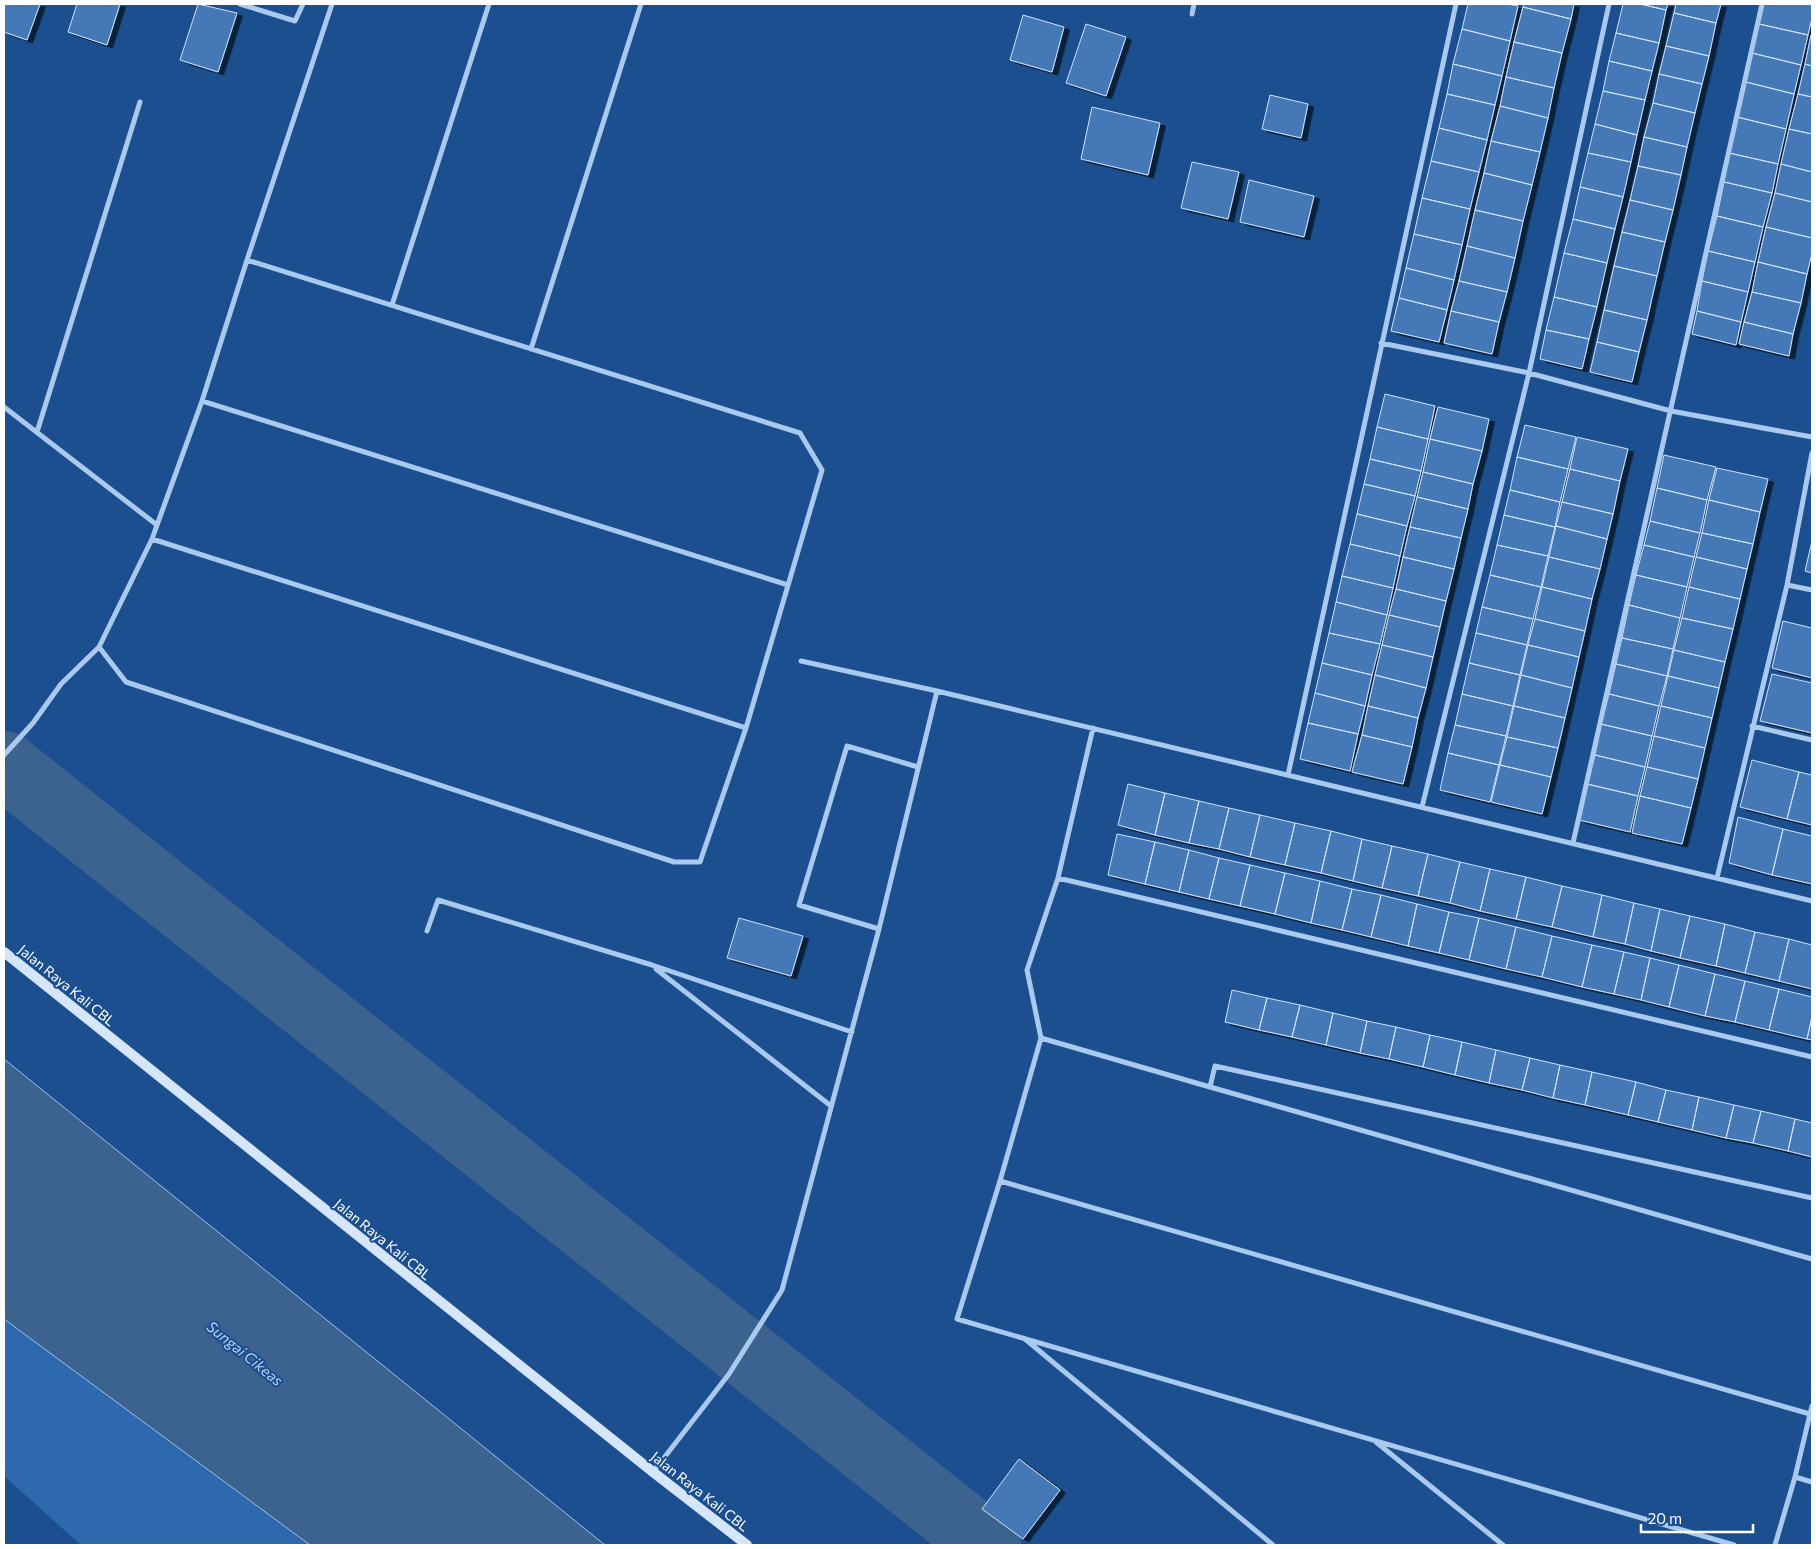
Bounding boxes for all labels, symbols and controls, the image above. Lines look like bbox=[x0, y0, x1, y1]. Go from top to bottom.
street label: Jalan Raya Kali CBL bbox=[15, 941, 119, 1029]
street label: Jalan Raya Kali CBL bbox=[331, 1195, 435, 1283]
water label: Sungai Cikeas bbox=[203, 1317, 287, 1389]
street label: Jalan Raya Kali CBL bbox=[648, 1447, 752, 1535]
scale bar bbox=[1641, 1502, 1754, 1534]
text: 20 m bbox=[1648, 1509, 1682, 1527]

